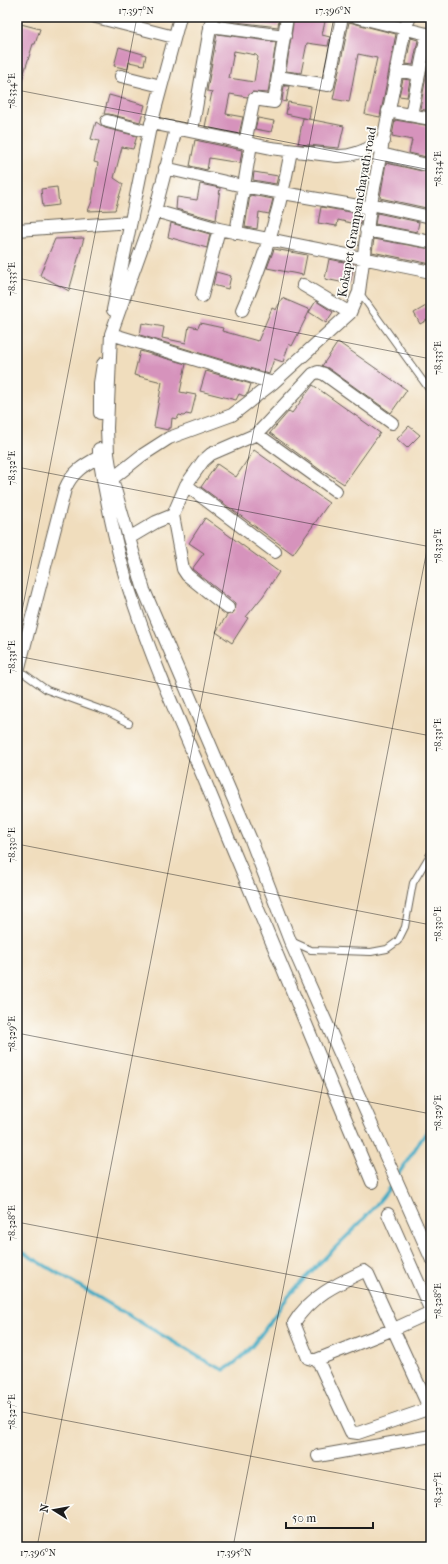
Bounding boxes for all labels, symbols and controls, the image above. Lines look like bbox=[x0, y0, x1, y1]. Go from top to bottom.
text: 17.397°N bbox=[118, 5, 154, 17]
text: 17.396°N bbox=[315, 5, 351, 17]
text: 78.334°E bbox=[6, 73, 18, 109]
street label: Kokapet Grampanchayath road bbox=[334, 125, 379, 298]
text: 78.334°E bbox=[432, 151, 444, 187]
text: 78.333°E bbox=[6, 262, 18, 296]
text: 78.333°E bbox=[432, 341, 444, 375]
text: 78.332°E bbox=[6, 451, 18, 485]
text: 78.332°E bbox=[432, 529, 444, 563]
text: 78.331°E bbox=[6, 640, 18, 674]
text: 78.331°E bbox=[432, 718, 444, 752]
text: 78.330°E bbox=[6, 827, 18, 863]
text: 78.330°E bbox=[432, 906, 444, 942]
text: 78.329°E bbox=[6, 1016, 18, 1052]
text: 78.329°E bbox=[432, 1095, 444, 1131]
text: 78.328°E bbox=[6, 1205, 18, 1241]
text: 78.328°E bbox=[432, 1283, 444, 1319]
text: 78.327°E bbox=[6, 1394, 18, 1430]
text: 78.327°E bbox=[432, 1472, 444, 1508]
north arrow bbox=[34, 1490, 74, 1530]
text: N bbox=[37, 1502, 52, 1514]
scale bar bbox=[286, 1504, 373, 1530]
text: 50 m bbox=[292, 1511, 316, 1525]
text: 17.396°N bbox=[20, 1547, 56, 1559]
text: 17.395°N bbox=[216, 1547, 252, 1559]

